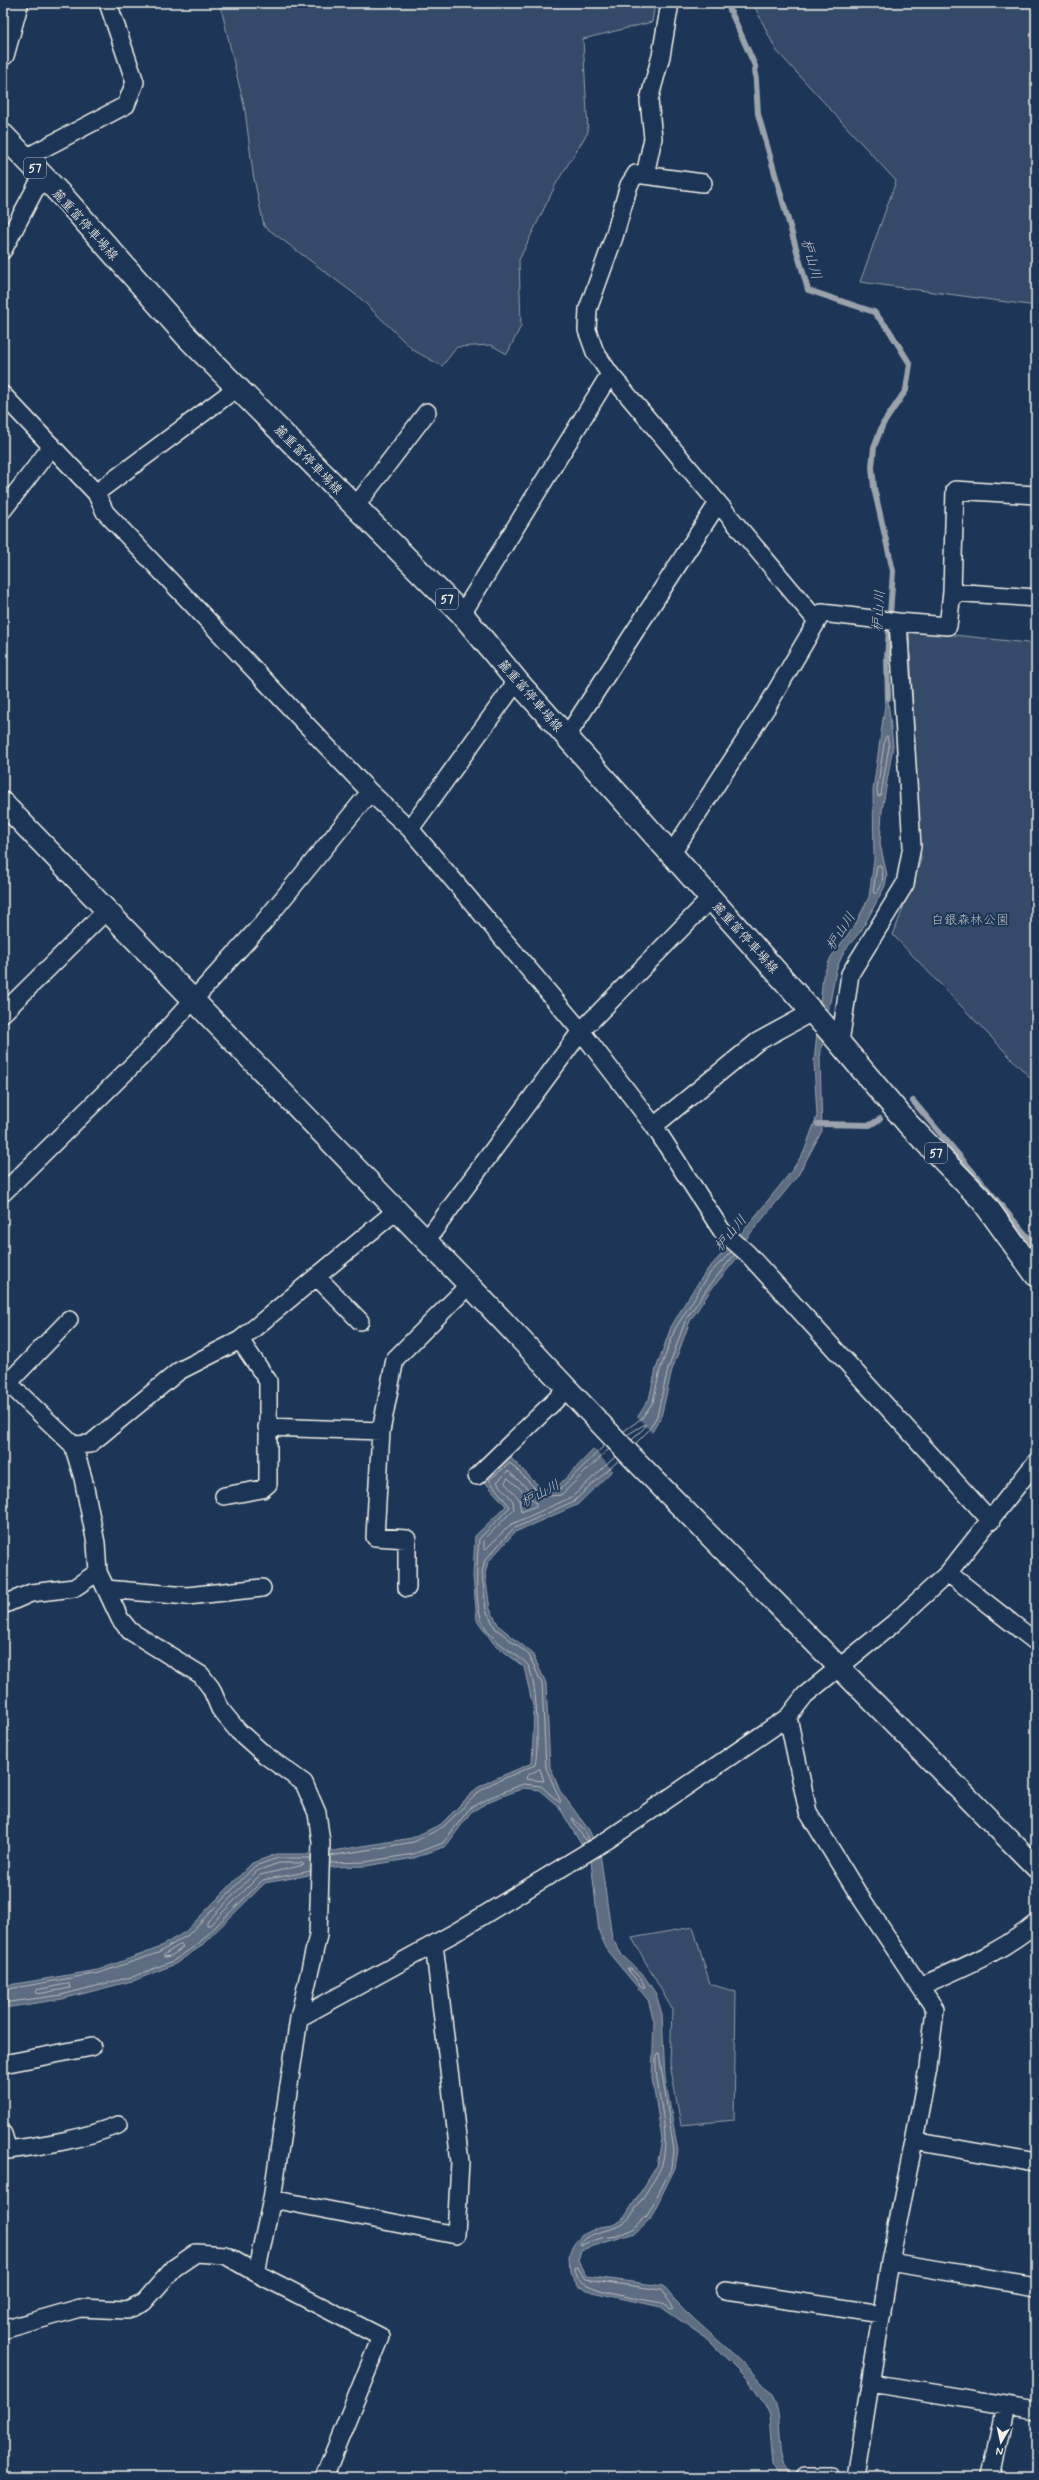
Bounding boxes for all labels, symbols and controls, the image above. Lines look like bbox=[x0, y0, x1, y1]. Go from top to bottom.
road number: 57 bbox=[24, 158, 46, 178]
street label: 麓重富停車場線 bbox=[48, 185, 122, 265]
water label: 枦山川 bbox=[797, 237, 825, 282]
street label: 麓重富停車場線 bbox=[270, 421, 346, 499]
road number: 57 bbox=[436, 589, 458, 609]
water label: 枦山川 bbox=[869, 589, 889, 633]
street label: 麓重富停車場線 bbox=[494, 656, 567, 737]
street label: 麓重富停車場線 bbox=[708, 898, 782, 978]
water label: 枦山川 bbox=[822, 909, 860, 954]
park label: 白銀森林公園 bbox=[931, 912, 1009, 929]
road number: 57 bbox=[925, 1143, 947, 1163]
water label: 枦山川 bbox=[710, 1212, 751, 1256]
water label: 枦山川 bbox=[518, 1476, 563, 1512]
north arrow bbox=[981, 2422, 1021, 2462]
text: N bbox=[995, 2443, 1004, 2458]

